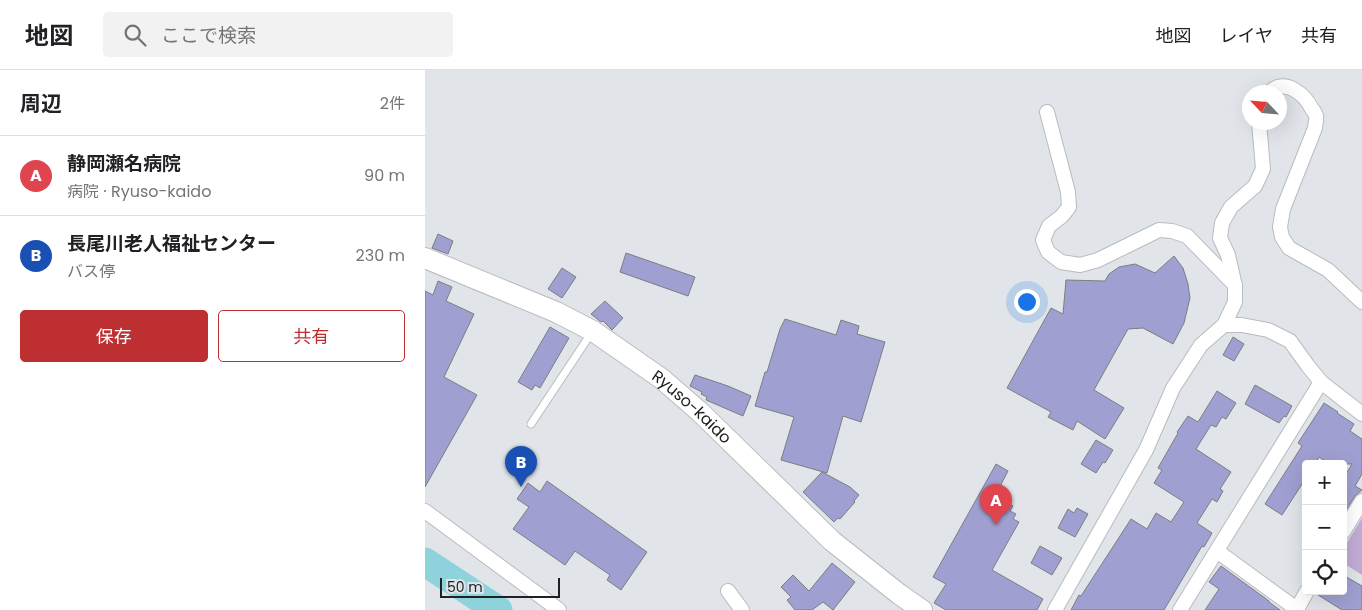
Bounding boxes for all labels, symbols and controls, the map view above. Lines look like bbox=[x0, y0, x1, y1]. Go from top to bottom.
search box bbox=[103, 12, 453, 57]
text: 地図 bbox=[25, 19, 73, 52]
icon: search bbox=[121, 21, 149, 49]
text: ここで検索 bbox=[161, 22, 256, 49]
text: 地図 bbox=[1156, 23, 1192, 48]
text: レイヤ bbox=[1220, 23, 1273, 48]
text: 共有 bbox=[1301, 23, 1337, 48]
north arrow bbox=[1242, 85, 1287, 130]
text: 周辺 bbox=[20, 89, 62, 118]
text: 2件 bbox=[380, 92, 405, 115]
text: 静岡瀬名病院 bbox=[67, 150, 181, 177]
text: A bbox=[30, 164, 42, 187]
text: 90 m bbox=[364, 164, 405, 187]
text: 病院 · Ryuso-kaido bbox=[67, 180, 211, 203]
text: 長尾川老人福祉センター bbox=[67, 230, 276, 257]
text: B bbox=[31, 244, 41, 267]
text: 230 m bbox=[356, 244, 405, 267]
text: バス停 bbox=[67, 260, 115, 283]
your location bbox=[1014, 289, 1040, 315]
button: 保存 bbox=[20, 310, 208, 362]
button: 共有 bbox=[218, 310, 405, 362]
street label: Ryuso-kaido bbox=[647, 364, 737, 449]
pin: B bbox=[505, 446, 537, 487]
map controls bbox=[1302, 460, 1347, 595]
button: + bbox=[1302, 460, 1347, 505]
pin: A bbox=[980, 484, 1012, 525]
button: − bbox=[1302, 505, 1347, 550]
button: locate bbox=[1302, 550, 1347, 595]
scale bar bbox=[440, 575, 560, 598]
text: 50 m bbox=[447, 577, 483, 597]

